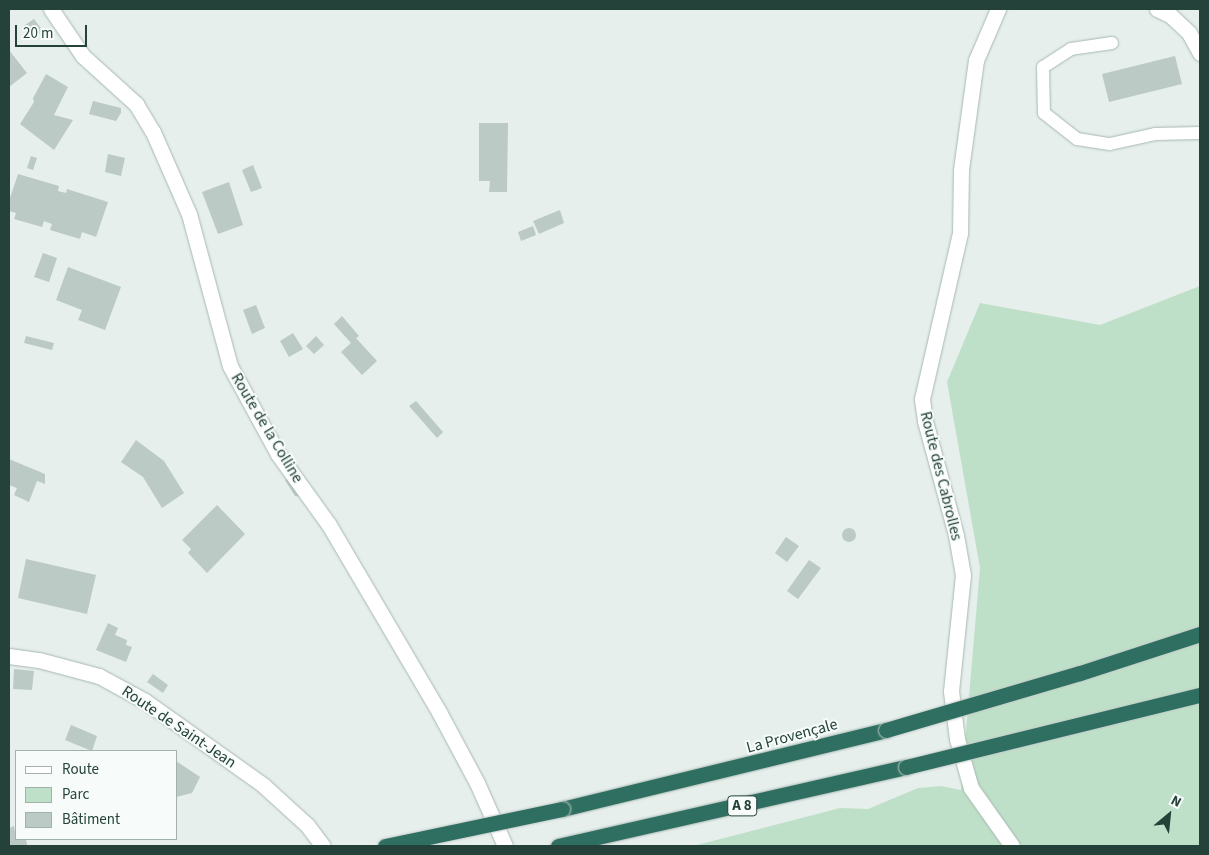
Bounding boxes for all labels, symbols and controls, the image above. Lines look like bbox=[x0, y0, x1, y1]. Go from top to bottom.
scale bar bbox=[18, 15, 90, 47]
text: 20 m bbox=[23, 23, 53, 44]
street label: Route de la Colline bbox=[227, 370, 307, 486]
street label: Route des Cabrolles bbox=[916, 410, 966, 542]
street label: Route de Saint-Jean bbox=[118, 682, 240, 772]
street label: La Provençale bbox=[744, 715, 840, 757]
legend bbox=[15, 750, 178, 840]
text: Route bbox=[62, 759, 99, 780]
text: Parc bbox=[62, 784, 89, 805]
north arrow bbox=[1144, 790, 1194, 840]
text: N bbox=[1167, 791, 1185, 813]
road number: A 8 bbox=[727, 794, 757, 818]
text: Bâtiment bbox=[62, 809, 120, 830]

